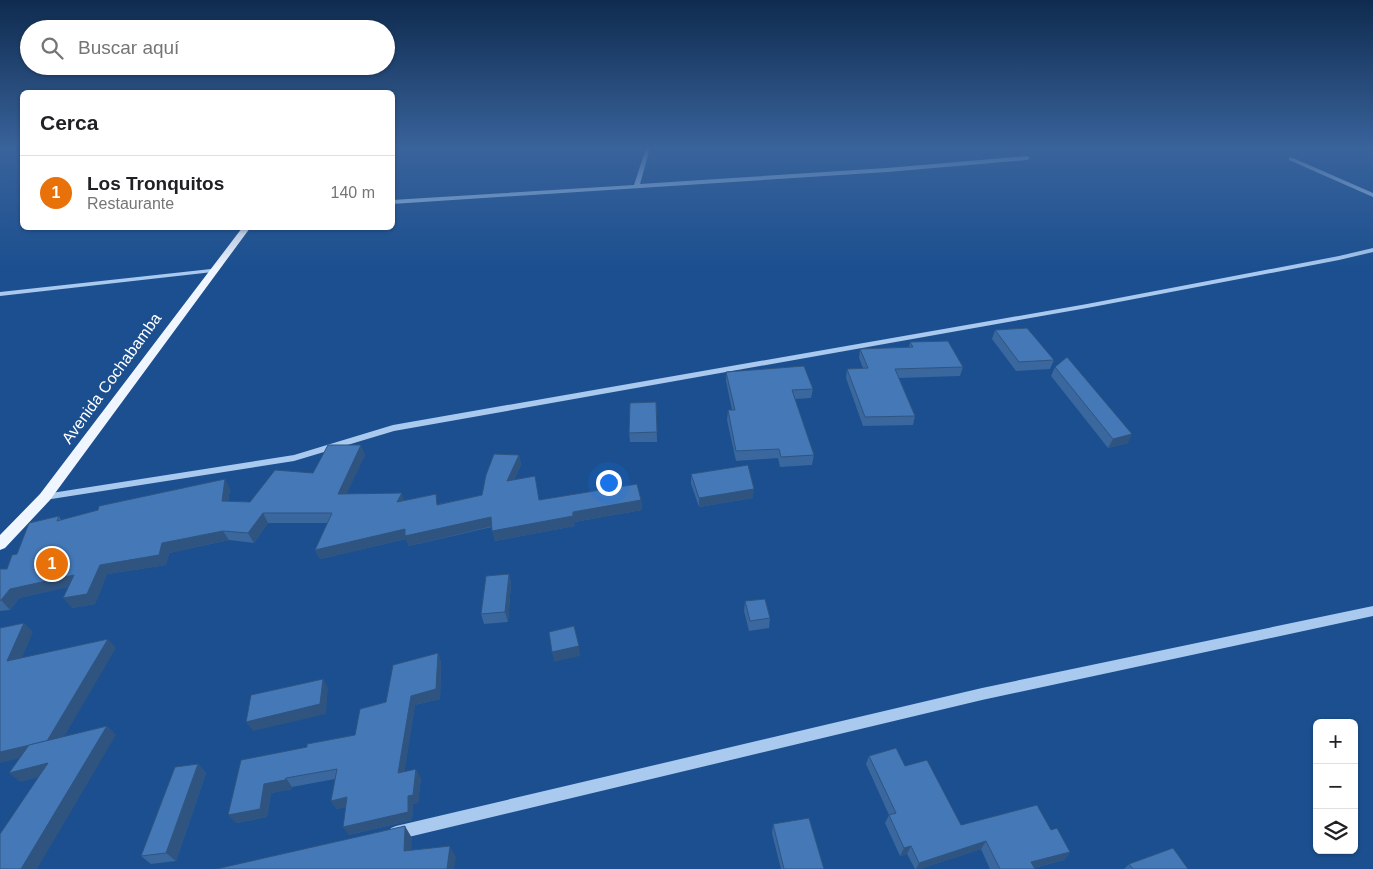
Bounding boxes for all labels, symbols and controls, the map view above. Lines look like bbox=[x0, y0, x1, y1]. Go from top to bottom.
search box bbox=[20, 20, 395, 75]
icon: search bbox=[38, 34, 66, 62]
text: Buscar aquí bbox=[78, 37, 179, 58]
text: Cerca bbox=[40, 111, 98, 134]
text: Los Tronquitos bbox=[87, 173, 224, 194]
text: 1 bbox=[52, 184, 60, 201]
text: 140 m bbox=[331, 184, 375, 201]
text: Restaurante bbox=[87, 195, 174, 212]
street label: Avenida Cochabamba bbox=[58, 310, 165, 447]
your location bbox=[596, 470, 622, 496]
pin: 1 bbox=[36, 545, 68, 583]
map controls bbox=[1313, 719, 1358, 854]
button: + bbox=[1313, 719, 1358, 764]
button: − bbox=[1313, 764, 1358, 809]
button: layers bbox=[1313, 809, 1358, 854]

